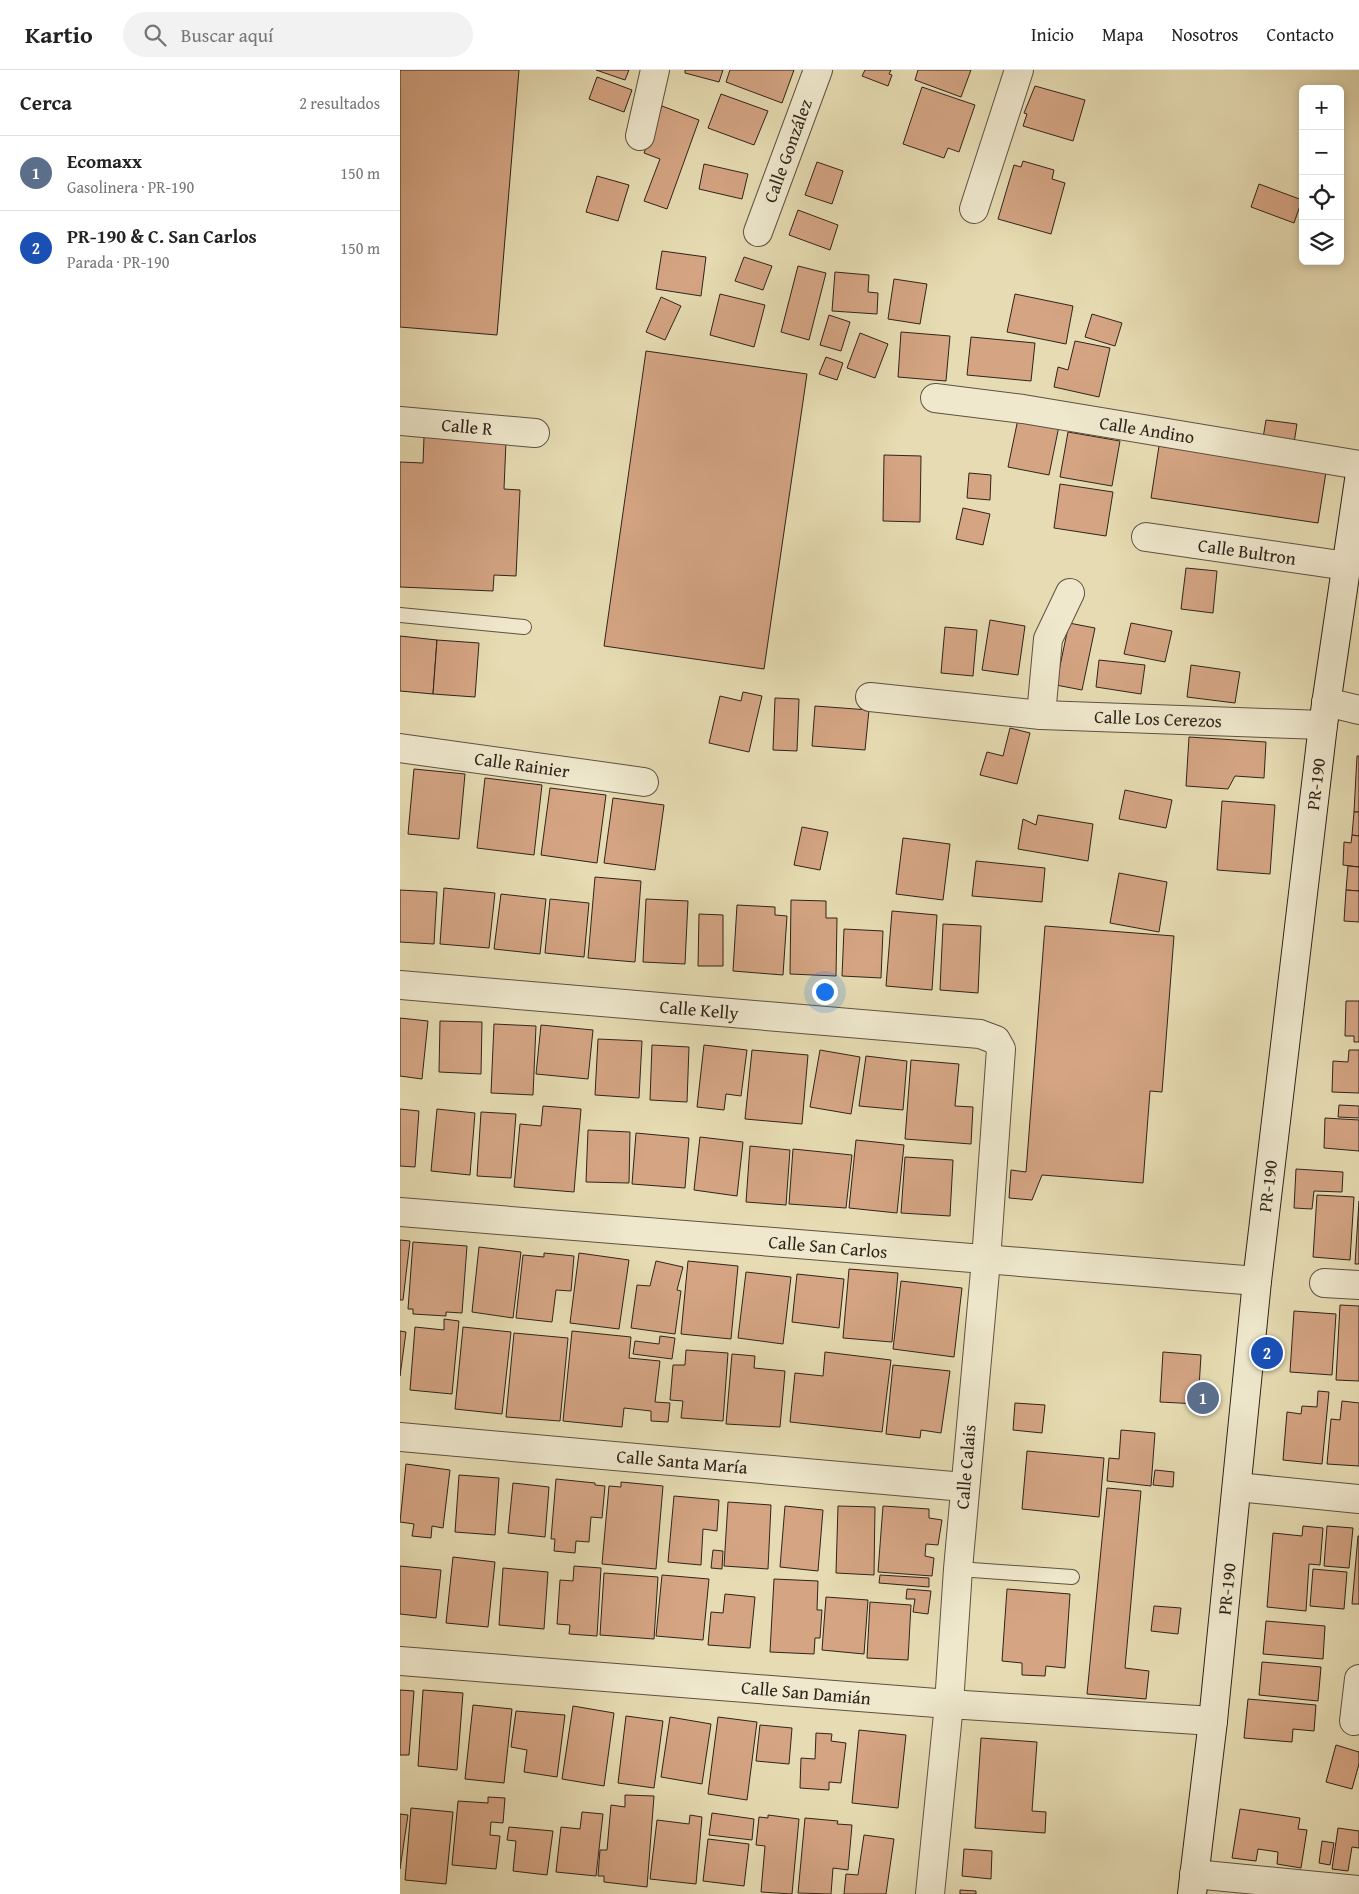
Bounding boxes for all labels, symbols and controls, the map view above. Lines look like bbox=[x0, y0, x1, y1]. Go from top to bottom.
search box bbox=[123, 12, 473, 57]
text: Kartio bbox=[25, 17, 93, 52]
icon: search bbox=[141, 21, 169, 49]
text: Buscar aquí bbox=[181, 21, 273, 49]
text: Inicio bbox=[1031, 21, 1074, 48]
text: Mapa bbox=[1102, 21, 1143, 48]
text: Nosotros bbox=[1171, 21, 1239, 48]
text: Contacto bbox=[1267, 21, 1334, 48]
map controls bbox=[1299, 85, 1344, 265]
button: + bbox=[1299, 85, 1344, 130]
text: Cerca bbox=[20, 87, 72, 118]
text: 2 resultados bbox=[299, 91, 380, 115]
street label: Calle González bbox=[756, 95, 819, 206]
button: − bbox=[1299, 130, 1344, 175]
text: Ecomaxx bbox=[67, 147, 142, 175]
text: 1 bbox=[32, 161, 40, 185]
text: 150 m bbox=[340, 161, 380, 185]
text: Gasolinera · PR-190 bbox=[67, 175, 194, 199]
button: locate bbox=[1299, 175, 1344, 220]
button: layers bbox=[1299, 220, 1344, 265]
text: PR-190 & C. San Carlos bbox=[67, 222, 257, 250]
text: 2 bbox=[32, 236, 40, 260]
text: 150 m bbox=[340, 236, 380, 260]
text: Parada · PR-190 bbox=[67, 250, 169, 274]
street label: Calle Andino bbox=[1098, 409, 1196, 450]
street label: Calle R bbox=[440, 411, 494, 442]
street label: Calle Bultron bbox=[1196, 531, 1298, 572]
street label: Calle Los Cerezos bbox=[1094, 703, 1222, 734]
street label: Calle Rainier bbox=[473, 744, 572, 785]
street label: PR-190 bbox=[1299, 756, 1332, 811]
your location bbox=[812, 979, 838, 1005]
street label: Calle Kelly bbox=[659, 993, 740, 1026]
street label: PR-190 bbox=[1251, 1158, 1284, 1213]
street label: Calle San Carlos bbox=[767, 1228, 889, 1265]
pin: 2 bbox=[1251, 1334, 1283, 1372]
pin: 1 bbox=[1187, 1379, 1219, 1417]
street label: Calle Calais bbox=[948, 1424, 983, 1510]
street label: Calle Santa María bbox=[615, 1442, 749, 1481]
street label: PR-190 bbox=[1210, 1561, 1243, 1616]
street label: Calle San Damián bbox=[740, 1673, 872, 1712]

